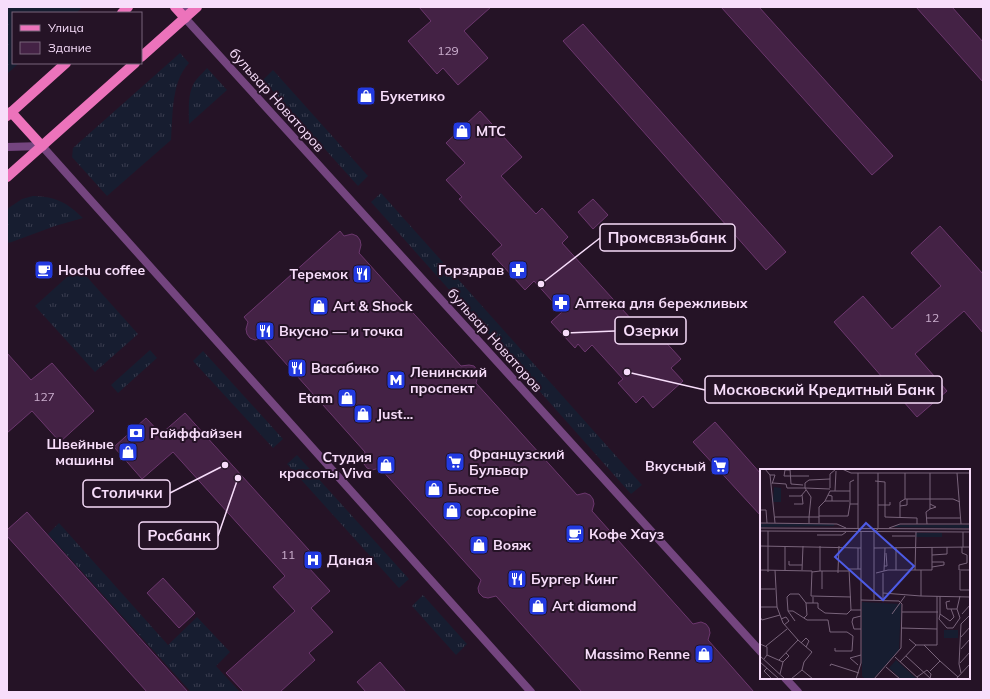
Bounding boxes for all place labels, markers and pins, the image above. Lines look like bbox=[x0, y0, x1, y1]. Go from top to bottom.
shop icon: Букетико bbox=[355, 85, 377, 107]
place label: Букетико bbox=[380, 87, 445, 105]
shop icon: МТС bbox=[451, 120, 473, 142]
place label: МТС bbox=[476, 122, 506, 140]
callout: Промсвязьбанк bbox=[600, 224, 735, 251]
cafe icon: Hochu coffee bbox=[33, 259, 55, 281]
pharmacy icon: Горздрав bbox=[507, 259, 529, 281]
place label: Hochu coffee bbox=[58, 261, 145, 279]
place label: Горздрав bbox=[438, 261, 504, 279]
restaurant icon: Теремок bbox=[351, 263, 373, 285]
place label: Теремок bbox=[290, 265, 349, 283]
pharmacy icon: Аптека для бережливых bbox=[550, 292, 572, 314]
place label: Аптека для бережливых bbox=[575, 294, 748, 312]
shop icon: Art & Shock bbox=[308, 295, 330, 317]
place label: Art & Shock bbox=[333, 297, 413, 315]
callout: Озерки bbox=[615, 317, 686, 344]
restaurant icon: Вкусно — и точка bbox=[254, 320, 276, 342]
place label: Вкусно — и точка bbox=[279, 322, 403, 340]
restaurant icon: Васабико bbox=[286, 357, 308, 379]
place label: Васабико bbox=[311, 359, 379, 377]
place label: Ленинский проспект bbox=[410, 363, 487, 397]
metro station icon: Ленинский проспект bbox=[385, 369, 407, 391]
callout: Московский Кредитный Банк bbox=[705, 376, 942, 403]
shop icon: Etam bbox=[336, 387, 358, 409]
place label: Etam bbox=[298, 389, 333, 407]
shop icon: Just... bbox=[352, 403, 374, 425]
place label: Just... bbox=[377, 405, 413, 423]
bank icon: Райффайзен bbox=[125, 422, 147, 444]
place label: Райффайзен bbox=[150, 424, 242, 442]
place label: Швейные машины bbox=[46, 435, 114, 469]
shop icon: Швейные машины bbox=[117, 441, 139, 463]
place label: Французский Бульвар bbox=[469, 445, 565, 479]
place label: Студия красоты Viva bbox=[279, 448, 372, 482]
supermarket icon: Французский Бульвар bbox=[444, 451, 466, 473]
shop icon: Студия красоты Viva bbox=[375, 454, 397, 476]
supermarket icon: Вкусный bbox=[709, 455, 731, 477]
place label: Вкусный bbox=[645, 457, 706, 475]
shop icon: Бюстье bbox=[423, 478, 445, 500]
callout: Столички bbox=[83, 480, 170, 507]
place label: Бюстье bbox=[448, 480, 499, 498]
shop icon: cop.copine bbox=[441, 500, 463, 522]
place label: cop.copine bbox=[466, 502, 537, 520]
callout: Росбанк bbox=[139, 522, 218, 549]
cafe icon: Кофе Хауз bbox=[564, 523, 586, 545]
place label: Кофе Хауз bbox=[589, 525, 664, 543]
shop icon: Вояж bbox=[468, 534, 490, 556]
place label: Вояж bbox=[493, 536, 531, 554]
hospital icon: Даная bbox=[302, 549, 324, 571]
place label: Даная bbox=[327, 551, 373, 569]
restaurant icon: Бургер Кинг bbox=[506, 568, 528, 590]
place label: Бургер Кинг bbox=[531, 570, 618, 588]
shop icon: Art diamond bbox=[527, 595, 549, 617]
place label: Art diamond bbox=[552, 597, 637, 615]
shop icon: Massimo Renne bbox=[693, 643, 715, 665]
place label: Massimo Renne bbox=[585, 645, 690, 663]

